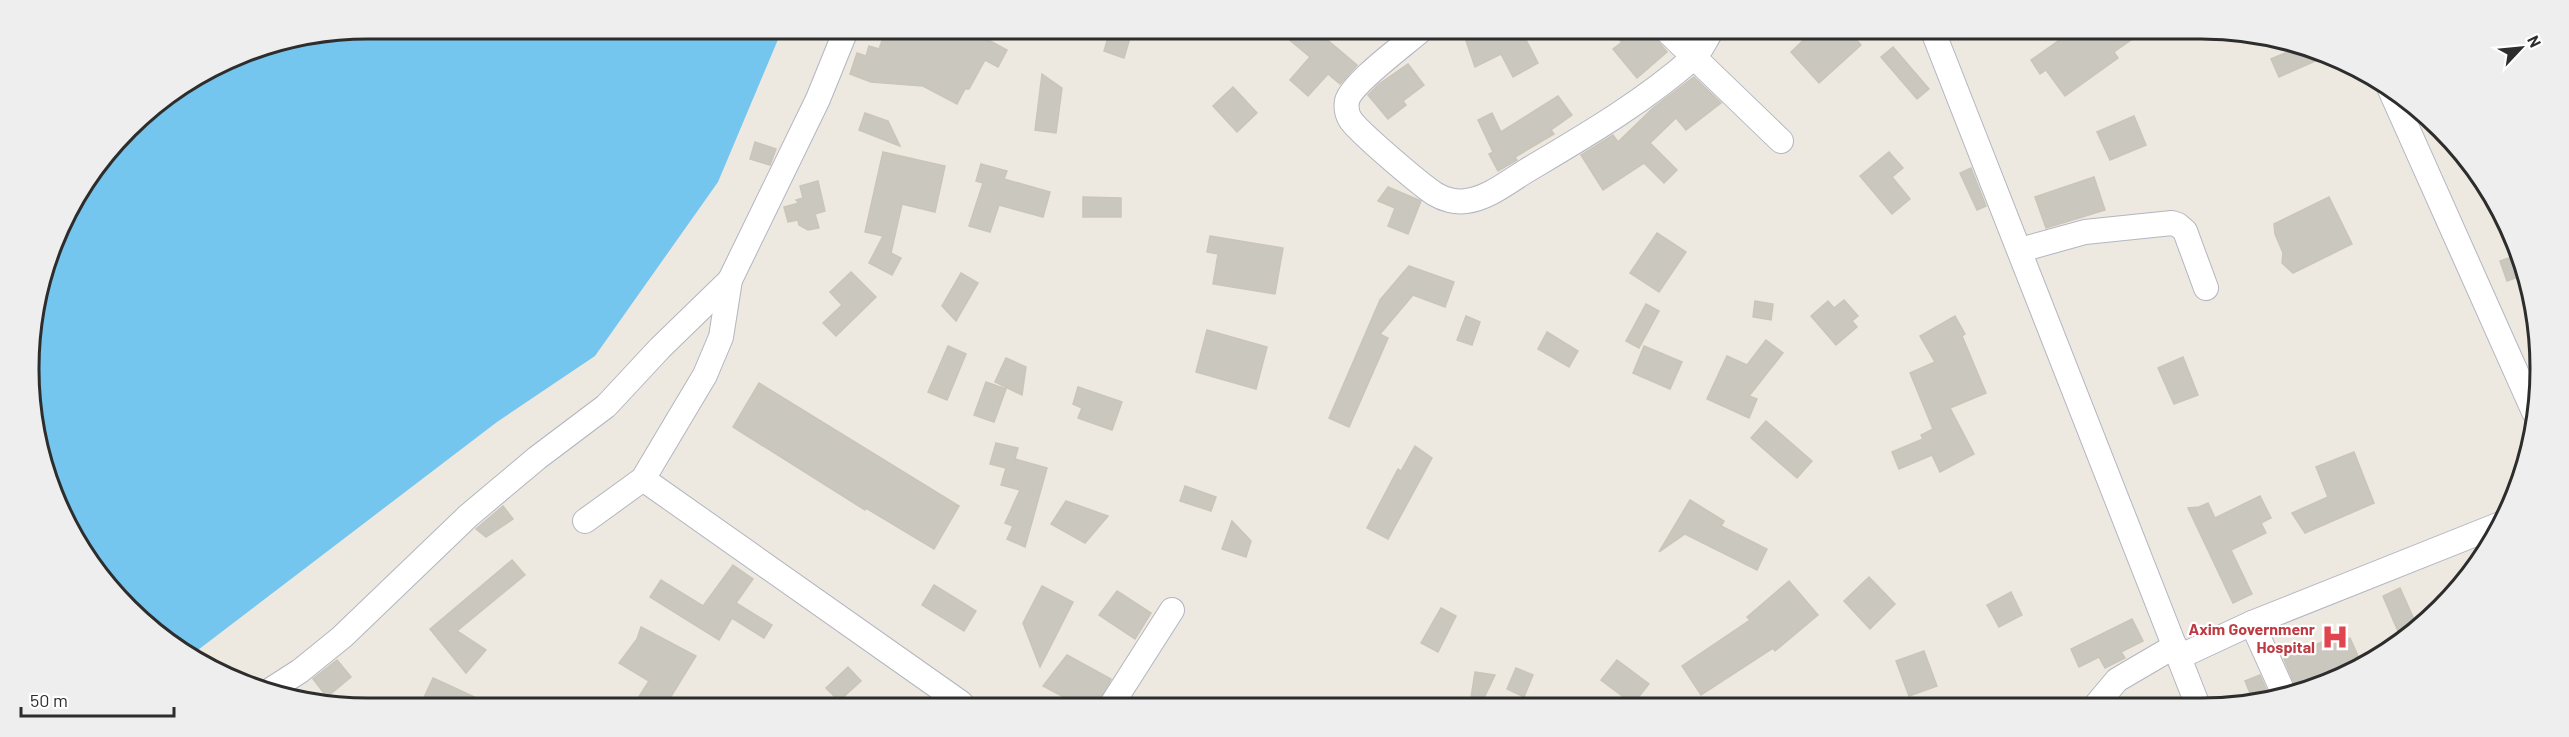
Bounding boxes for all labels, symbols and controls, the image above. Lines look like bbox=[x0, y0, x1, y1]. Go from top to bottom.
north arrow bbox=[2491, 18, 2551, 78]
text: N bbox=[2524, 32, 2546, 50]
place label: Axim Governmenr Hospital bbox=[2188, 619, 2315, 656]
hospital icon: Axim Governmenr Hospital bbox=[2320, 622, 2350, 652]
scale bar bbox=[21, 680, 174, 718]
text: 50 m bbox=[30, 689, 68, 711]

